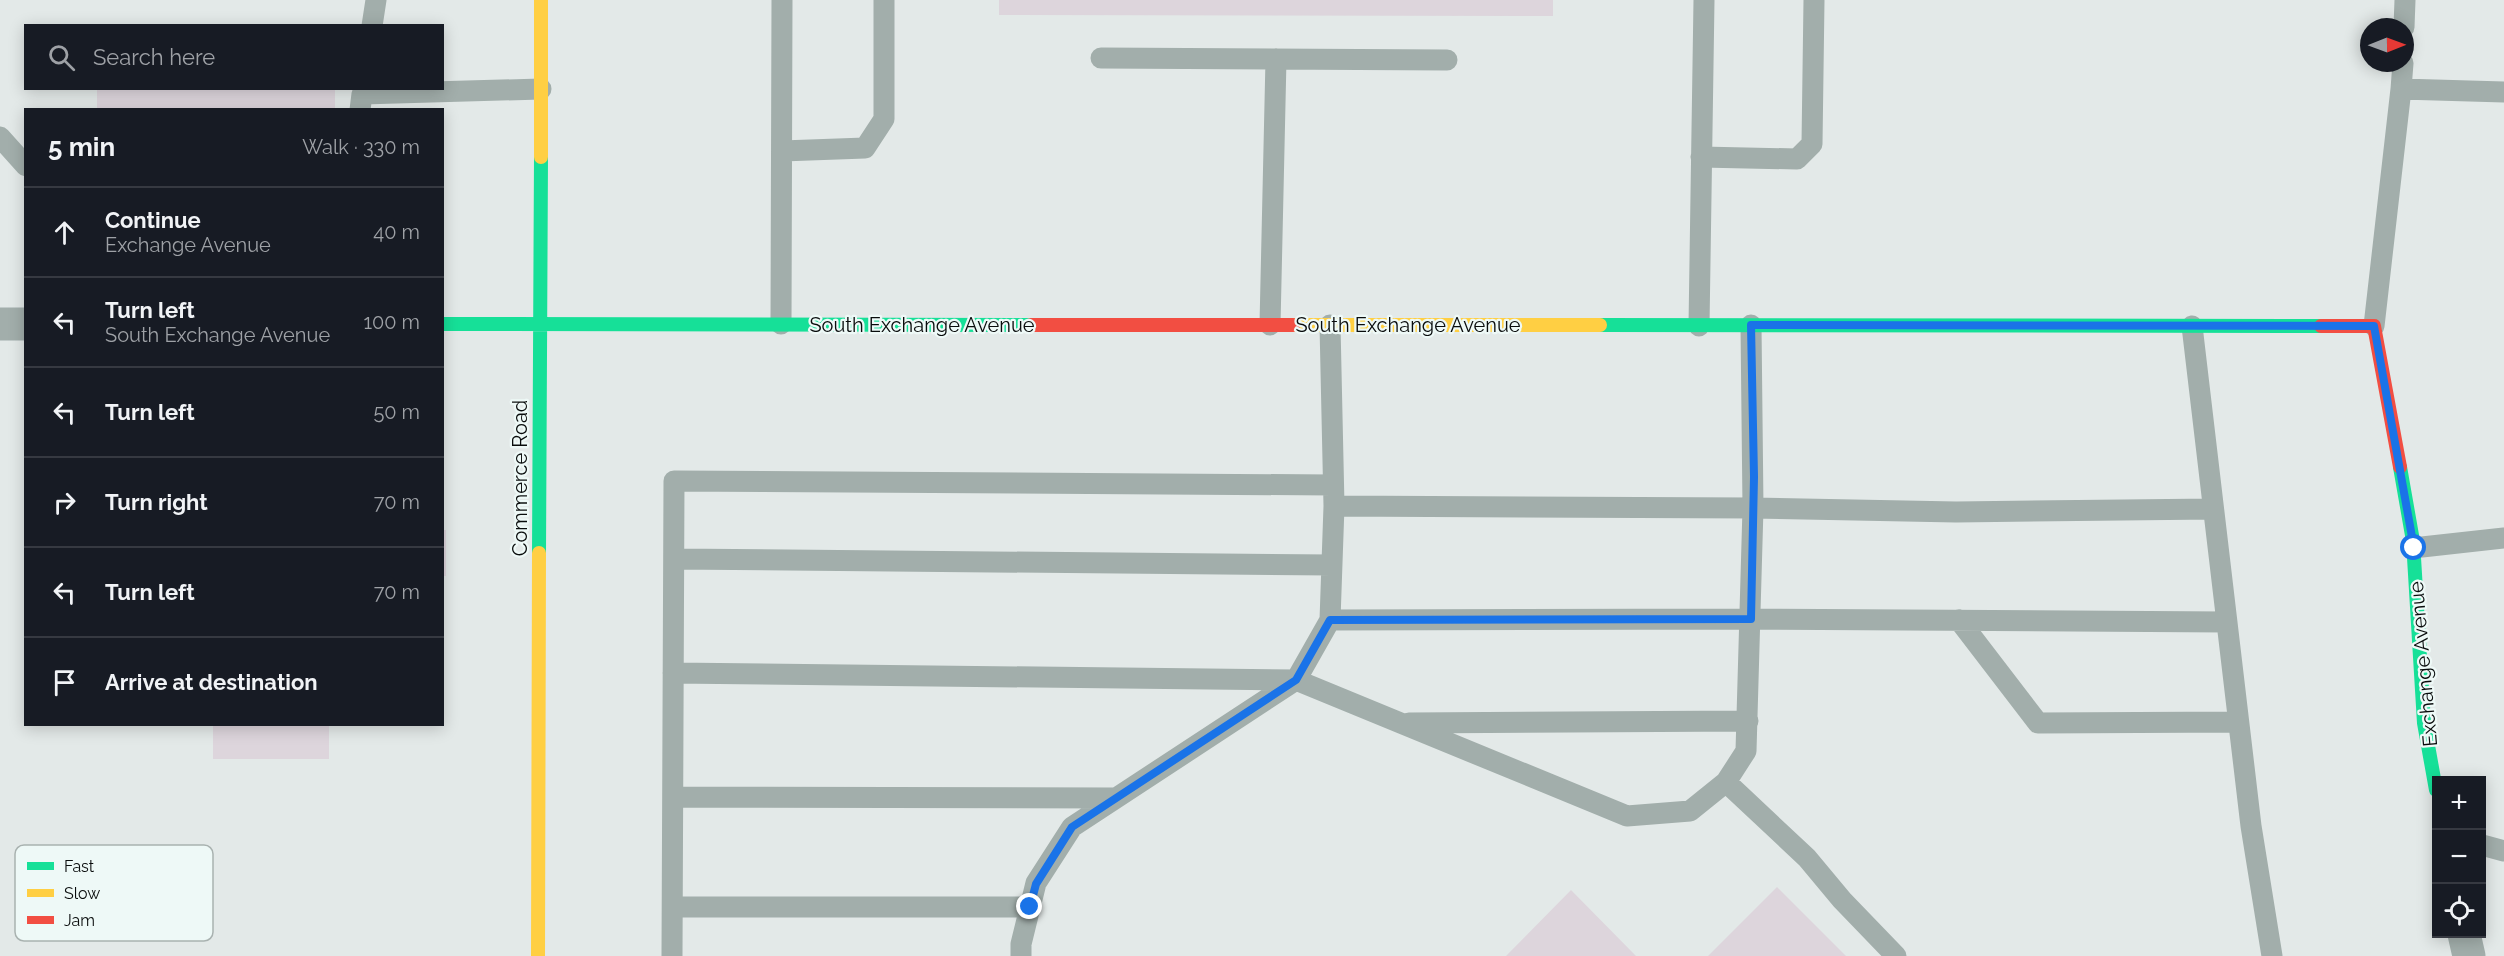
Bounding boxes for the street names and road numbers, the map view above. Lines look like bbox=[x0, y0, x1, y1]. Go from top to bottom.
street label: South Exchange Avenue bbox=[809, 313, 1035, 337]
street label: South Exchange Avenue bbox=[1295, 313, 1521, 337]
street label: Commerce Road bbox=[508, 400, 532, 556]
street label: Exchange Avenue bbox=[2404, 580, 2442, 748]

